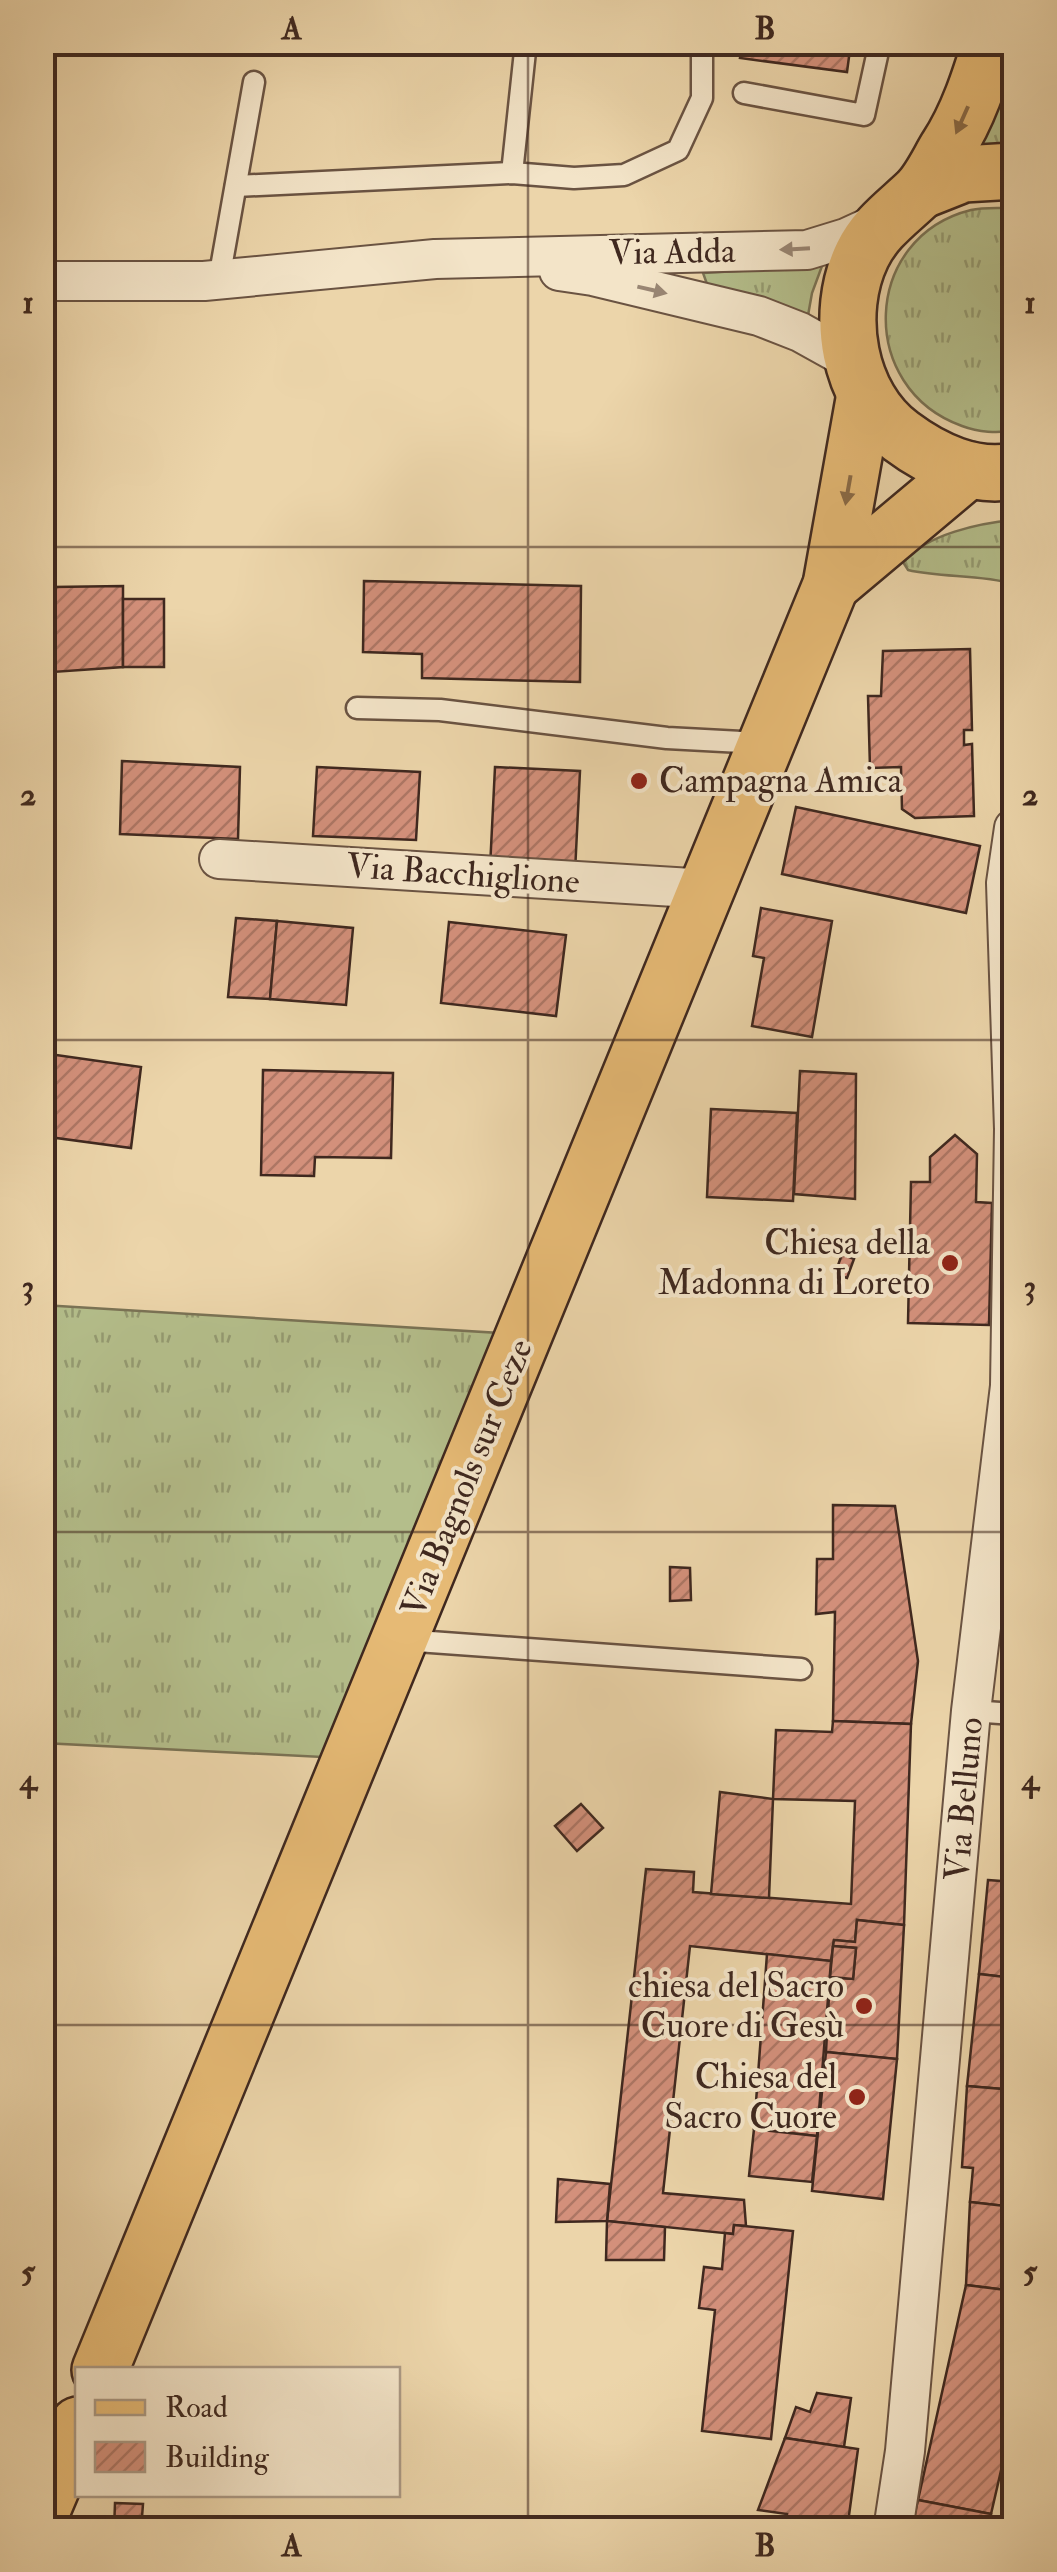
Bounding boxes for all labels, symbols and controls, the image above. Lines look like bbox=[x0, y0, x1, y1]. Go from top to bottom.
text: A bbox=[280, 9, 303, 49]
text: B bbox=[755, 9, 775, 49]
one-way arrow bbox=[954, 105, 970, 135]
street label: Via Adda bbox=[608, 229, 736, 275]
one-way arrow bbox=[779, 241, 810, 257]
text: 1 bbox=[22, 283, 34, 323]
one-way arrow bbox=[637, 283, 668, 298]
text: 1 bbox=[1024, 283, 1036, 323]
one-way arrow bbox=[840, 474, 855, 506]
place label: Campagna Amica bbox=[659, 759, 903, 803]
marker: Campagna Amica bbox=[628, 770, 650, 792]
text: 2 bbox=[20, 775, 36, 815]
text: 2 bbox=[1022, 775, 1038, 815]
street label: Via Bacchiglione bbox=[345, 844, 581, 904]
place label: Chiesa della Madonna di Loreto bbox=[658, 1221, 931, 1305]
marker: Chiesa della Madonna di Loreto bbox=[939, 1252, 961, 1274]
text: 3 bbox=[22, 1267, 34, 1307]
text: 3 bbox=[1024, 1267, 1036, 1307]
street label: Via Bagnols sur Ceze bbox=[391, 1333, 543, 1623]
street label: Via Belluno bbox=[935, 1715, 993, 1883]
text: 4 bbox=[18, 1760, 38, 1800]
text: 4 bbox=[1020, 1760, 1040, 1800]
place label: chiesa del Sacro Cuore di Gesù bbox=[628, 1964, 844, 2048]
marker: chiesa del Sacro Cuore di Gesù bbox=[853, 1995, 875, 2017]
place label: Chiesa del Sacro Cuore bbox=[664, 2055, 837, 2139]
marker: Chiesa del Sacro Cuore bbox=[846, 2086, 868, 2108]
text: 5 bbox=[21, 2252, 36, 2292]
text: 5 bbox=[1023, 2252, 1038, 2292]
legend bbox=[75, 2367, 400, 2497]
text: Road bbox=[165, 2389, 228, 2426]
text: Building bbox=[165, 2439, 270, 2476]
text: A bbox=[280, 2526, 303, 2566]
text: B bbox=[755, 2526, 775, 2566]

